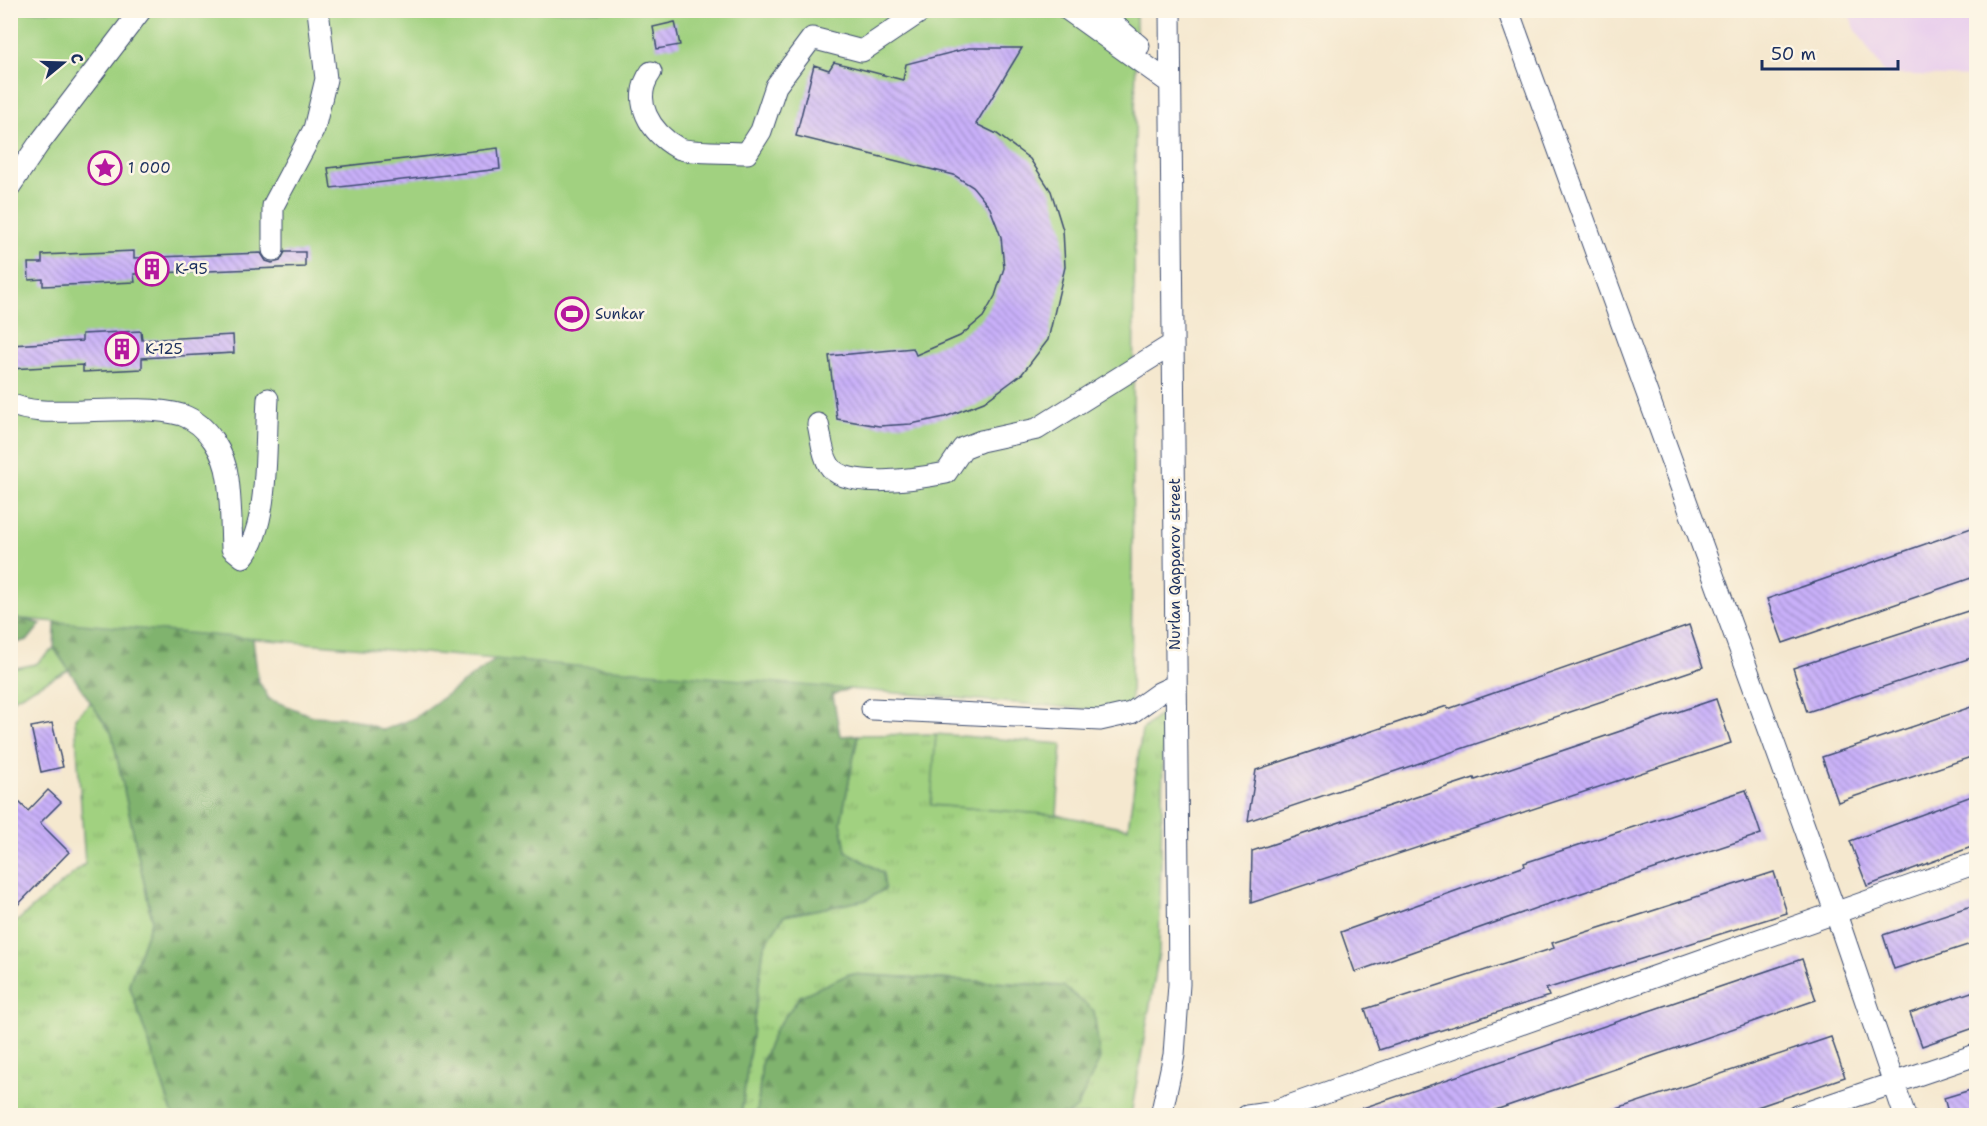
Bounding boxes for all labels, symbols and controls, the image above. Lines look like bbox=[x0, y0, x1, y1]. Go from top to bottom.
north arrow bbox=[33, 33, 93, 93]
scale bar bbox=[1762, 33, 1898, 71]
text: 50 m bbox=[1771, 42, 1816, 66]
text: С bbox=[65, 50, 88, 67]
place icon: 1 000 bbox=[87, 150, 123, 186]
place label: 1 000 bbox=[128, 158, 171, 178]
building icon: K-95 bbox=[134, 251, 170, 287]
place label: K-95 bbox=[175, 259, 208, 279]
sports icon: Sunkar bbox=[554, 296, 590, 332]
place label: Sunkar bbox=[595, 304, 645, 324]
building icon: K-125 bbox=[104, 331, 140, 367]
place label: K-125 bbox=[145, 339, 183, 359]
street label: Nurlan Qapparov street bbox=[1165, 478, 1185, 650]

